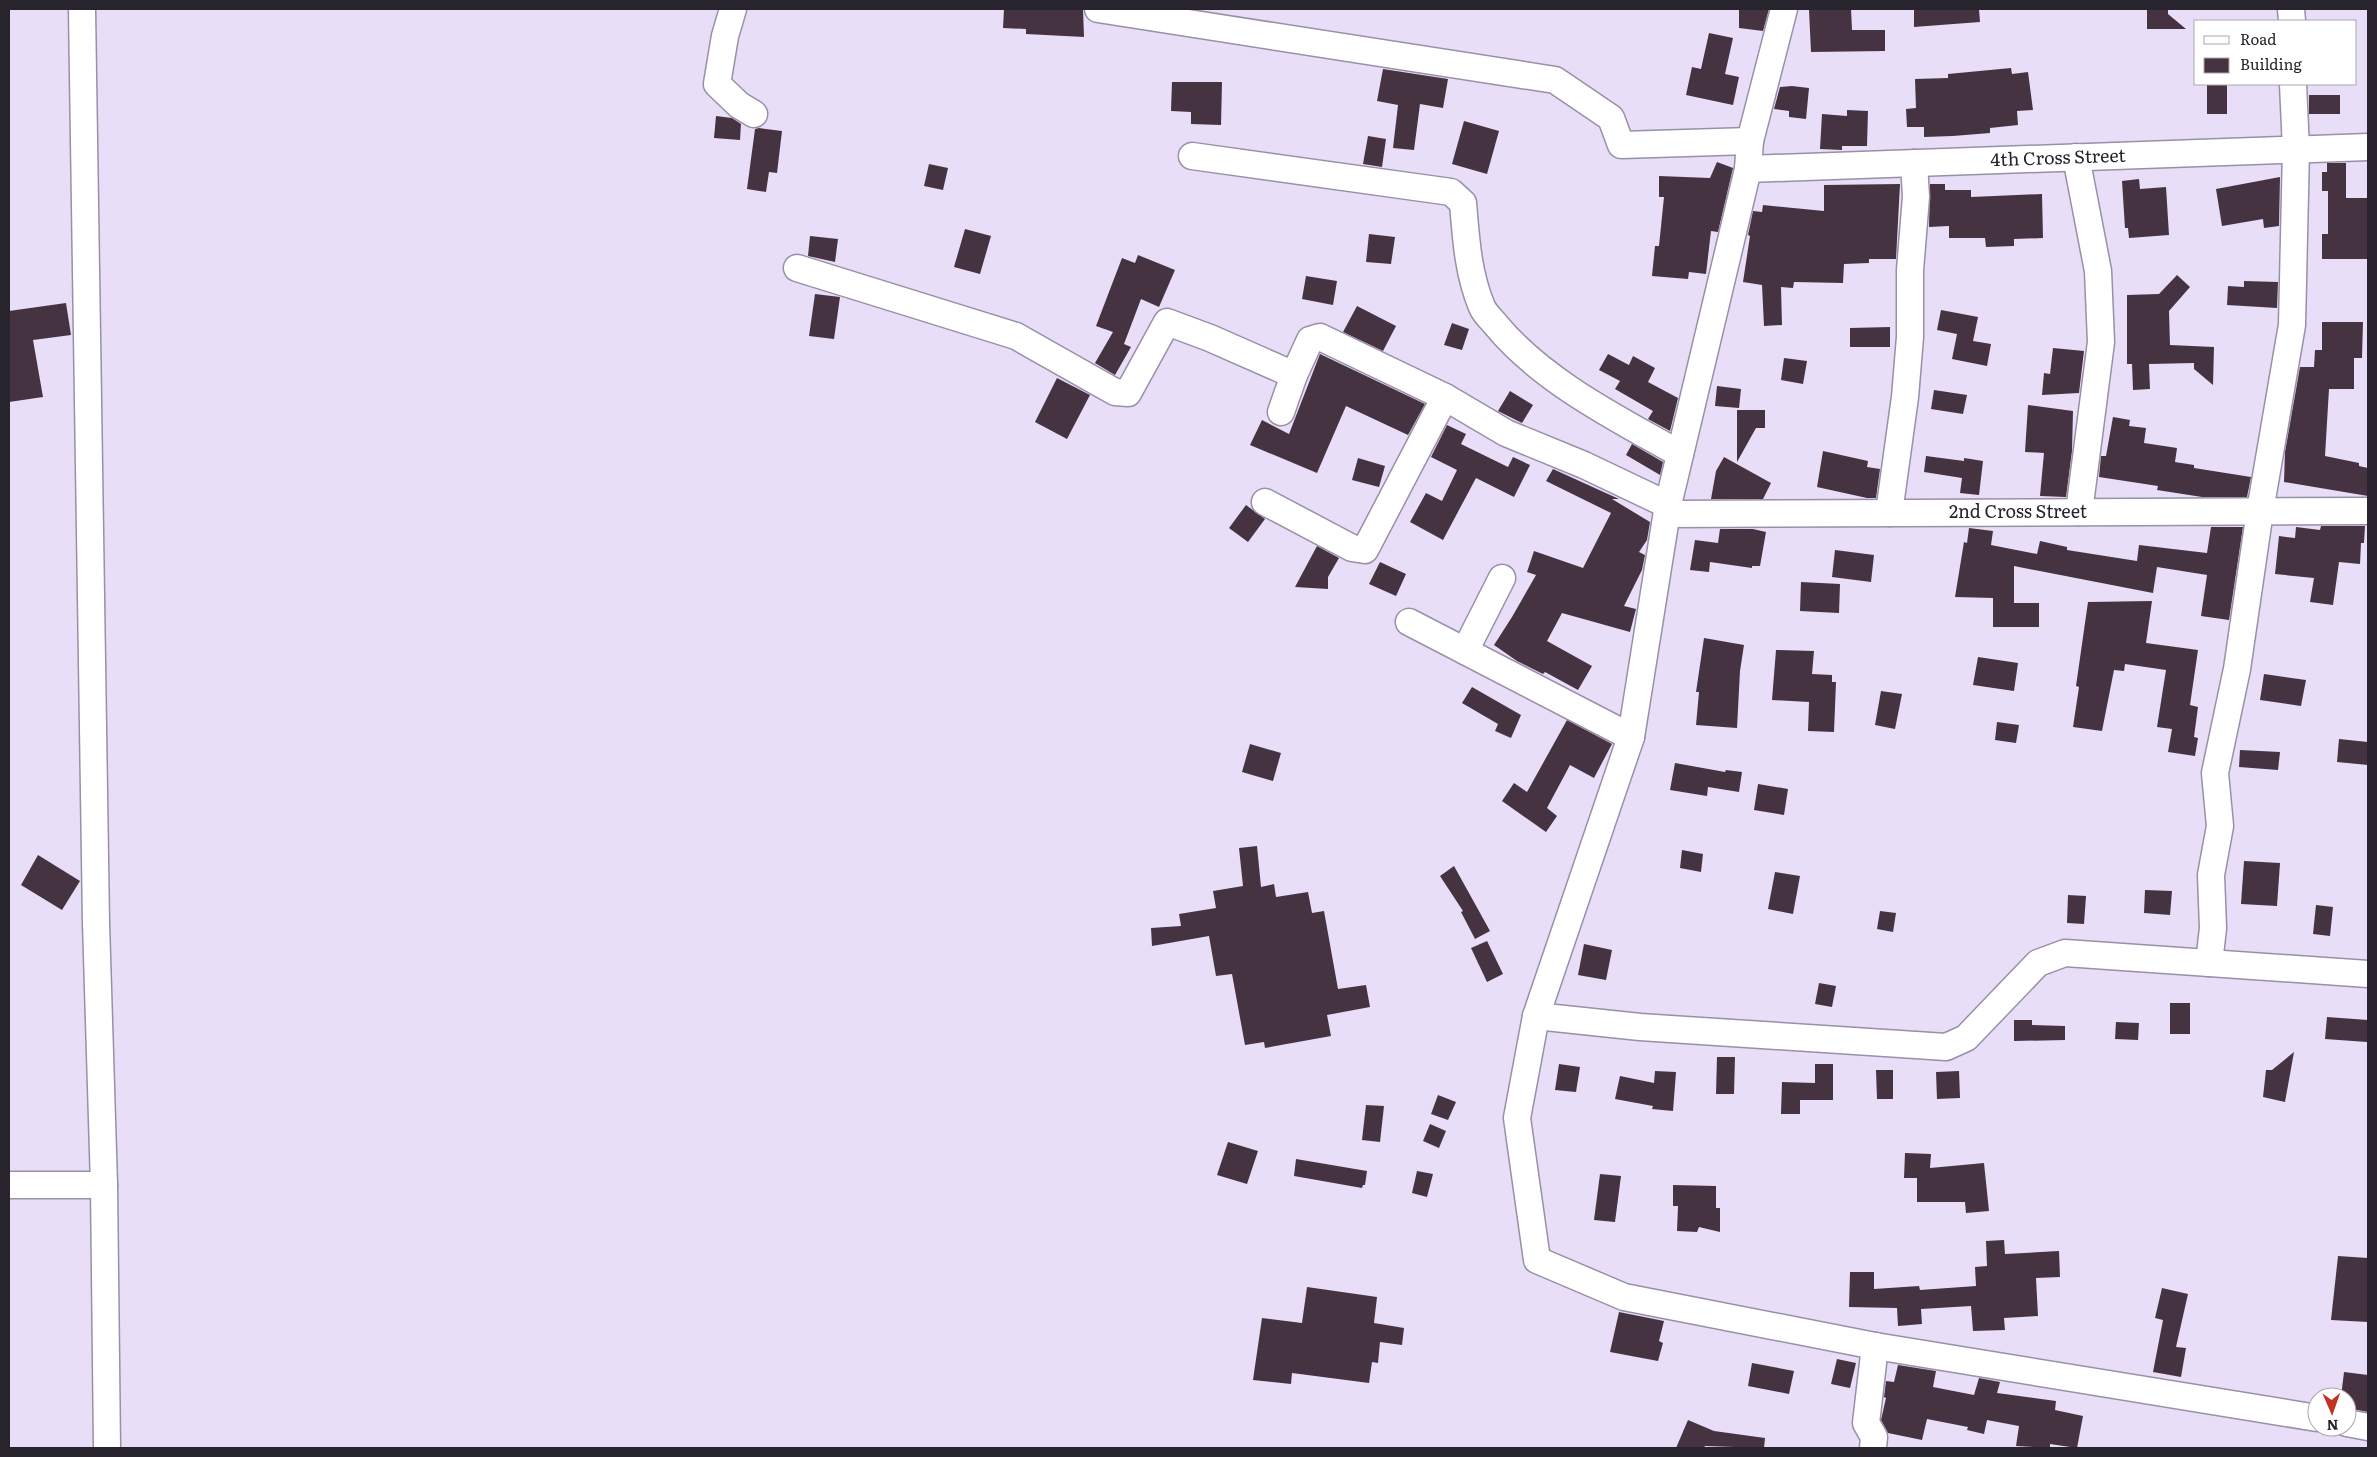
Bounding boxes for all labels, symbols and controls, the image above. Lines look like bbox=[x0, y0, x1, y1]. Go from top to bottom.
legend bbox=[2194, 20, 2357, 85]
text: Road bbox=[2240, 27, 2276, 50]
text: Building bbox=[2240, 52, 2302, 75]
street label: 4th Cross Street bbox=[1990, 141, 2127, 172]
street label: 2nd Cross Street bbox=[1949, 497, 2088, 524]
north arrow bbox=[2307, 1387, 2357, 1437]
text: N bbox=[2326, 1416, 2339, 1436]

